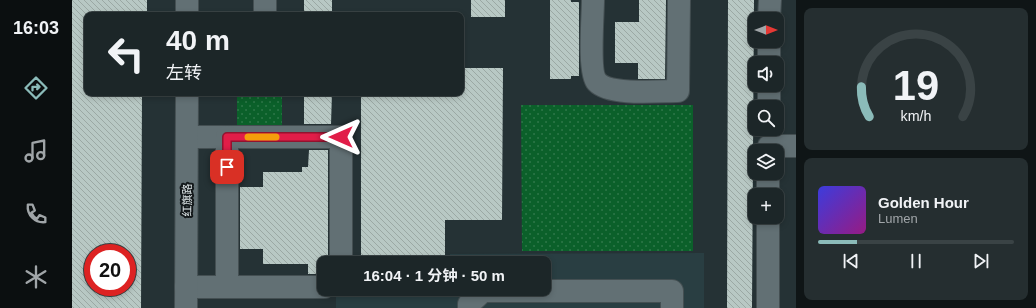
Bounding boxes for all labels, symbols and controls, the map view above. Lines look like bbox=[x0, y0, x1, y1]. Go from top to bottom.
north arrow bbox=[748, 12, 784, 48]
map controls bbox=[748, 12, 784, 224]
text: 16:03 bbox=[13, 18, 59, 38]
text: 40 m bbox=[166, 25, 230, 56]
icon: left bbox=[100, 28, 152, 80]
button: sound bbox=[748, 56, 784, 92]
text: 19 bbox=[893, 62, 939, 109]
text: 左转 bbox=[166, 63, 202, 83]
icon: directions bbox=[22, 74, 50, 102]
button: search bbox=[748, 100, 784, 136]
text: km/h bbox=[901, 108, 932, 124]
position arrow bbox=[320, 116, 362, 158]
icon: music bbox=[22, 137, 50, 165]
button: layers bbox=[748, 144, 784, 180]
pin bbox=[210, 150, 244, 184]
icon: arrive bbox=[216, 156, 238, 178]
street label: 红旗路 bbox=[181, 184, 193, 217]
button: + bbox=[748, 188, 784, 224]
text: Golden Hour bbox=[878, 194, 969, 211]
icon: phone bbox=[22, 200, 50, 228]
text: Lumen bbox=[878, 211, 918, 226]
speed limit sign: 20 bbox=[84, 244, 136, 296]
icon: previous bbox=[840, 250, 862, 272]
icon: pause bbox=[905, 250, 927, 272]
icon: next bbox=[970, 250, 992, 272]
icon: climate bbox=[22, 263, 50, 291]
text: 16:04 · 1 分钟 · 50 m bbox=[363, 267, 505, 284]

